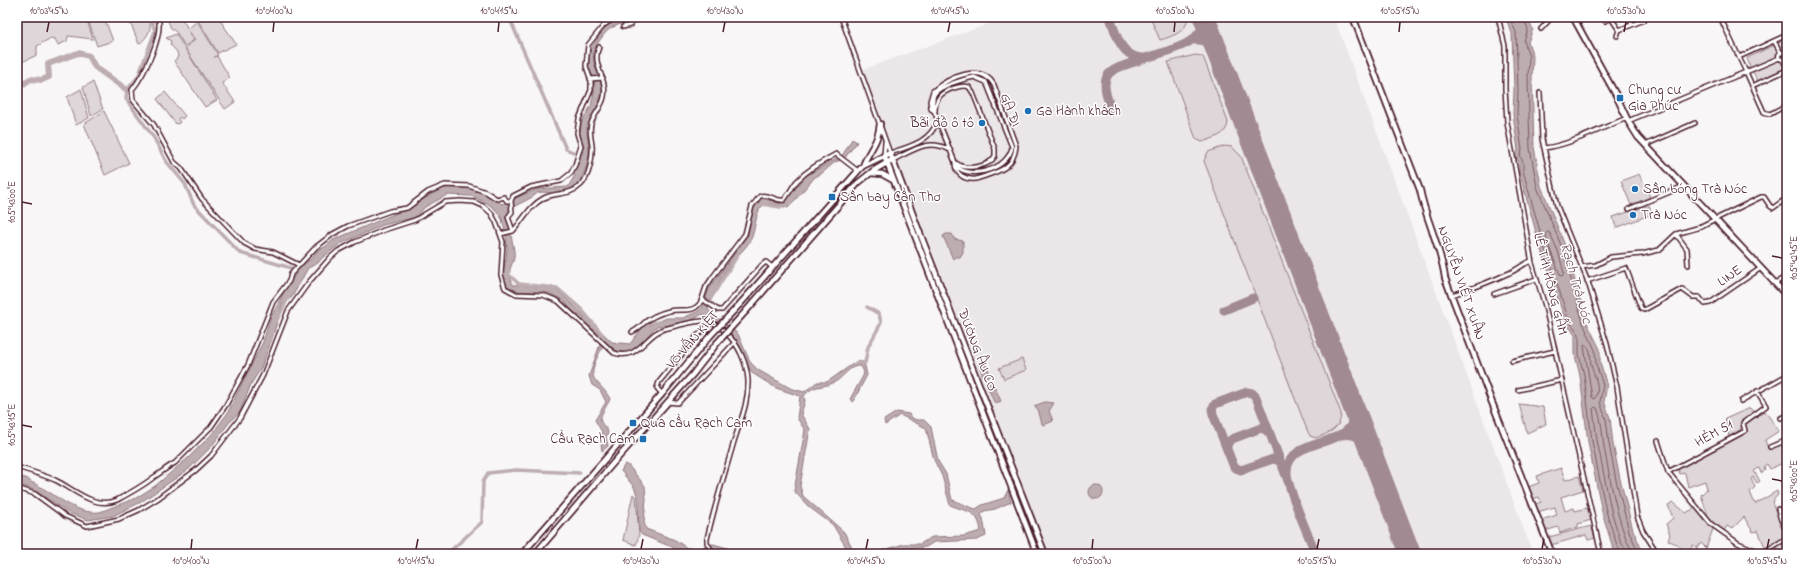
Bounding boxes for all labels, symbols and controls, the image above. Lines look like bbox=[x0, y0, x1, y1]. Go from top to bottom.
text: 10°03'45"N bbox=[30, 4, 69, 19]
text: 10°04'00"N bbox=[255, 4, 293, 19]
text: 10°04'15"N bbox=[480, 4, 518, 19]
text: 10°04'30"N bbox=[706, 4, 744, 19]
text: 10°04'45"N bbox=[931, 4, 970, 19]
text: 10°05'00"N bbox=[1156, 4, 1195, 19]
text: 10°05'15"N bbox=[1380, 4, 1420, 19]
text: 10°05'30"N bbox=[1607, 4, 1646, 19]
place label: Chung cư Gia Phúc bbox=[1628, 80, 1681, 117]
street label: GA ĐI bbox=[994, 90, 1026, 130]
marker: Chung cư Gia Phúc bbox=[1615, 93, 1625, 103]
place label: Ga Hành khách bbox=[1036, 101, 1121, 122]
marker: Ga Hành khách bbox=[1023, 106, 1033, 116]
place label: Bãi đỗ ô tô bbox=[909, 113, 974, 134]
marker: Bãi đỗ ô tô bbox=[977, 118, 987, 128]
place label: Sân bóng Trà Nóc bbox=[1643, 179, 1748, 201]
text: 105°43'00"E bbox=[5, 181, 20, 223]
marker: Sân bóng Trà Nóc bbox=[1630, 184, 1640, 194]
place label: Sân bay Cần Thơ bbox=[840, 187, 941, 209]
marker: Sân bay Cần Thơ bbox=[827, 192, 837, 202]
place label: Trà Nóc bbox=[1641, 205, 1688, 226]
marker: Trà Nóc bbox=[1628, 210, 1638, 220]
street label: NGUYỄN VIẾT XUÂN bbox=[1432, 223, 1491, 343]
street label: LÊ THỊ HỒNG GẤM bbox=[1527, 230, 1575, 338]
text: 105°42'45"E bbox=[1787, 236, 1802, 280]
water label: Rạch Trà Nóc bbox=[1554, 240, 1598, 327]
street label: LINE bbox=[1713, 260, 1747, 292]
street label: ĐƯỜNG ÂU CƠ bbox=[951, 304, 1003, 394]
street label: VÕ VĂN KIỆT bbox=[661, 306, 725, 375]
text: 105°43'15"E bbox=[5, 404, 20, 446]
place label: Qua cầu Rạch Cam bbox=[641, 413, 752, 434]
street label: HẺM 51 bbox=[1691, 415, 1738, 453]
marker: Qua cầu Rạch Cam bbox=[628, 418, 638, 428]
place label: Cầu Rạch Cam bbox=[551, 429, 635, 450]
marker: Cầu Rạch Cam bbox=[638, 434, 648, 444]
text: 105°43'00"E bbox=[1787, 460, 1802, 502]
text: 10°04'00"N bbox=[172, 554, 210, 569]
text: 10°04'15"N bbox=[397, 554, 435, 569]
text: 10°04'30"N bbox=[622, 554, 660, 569]
text: 10°04'45"N bbox=[847, 554, 886, 569]
text: 10°05'00"N bbox=[1073, 554, 1112, 569]
text: 10°05'15"N bbox=[1297, 554, 1337, 569]
text: 10°05'30"N bbox=[1523, 554, 1562, 569]
text: 10°05'45"N bbox=[1747, 554, 1787, 569]

